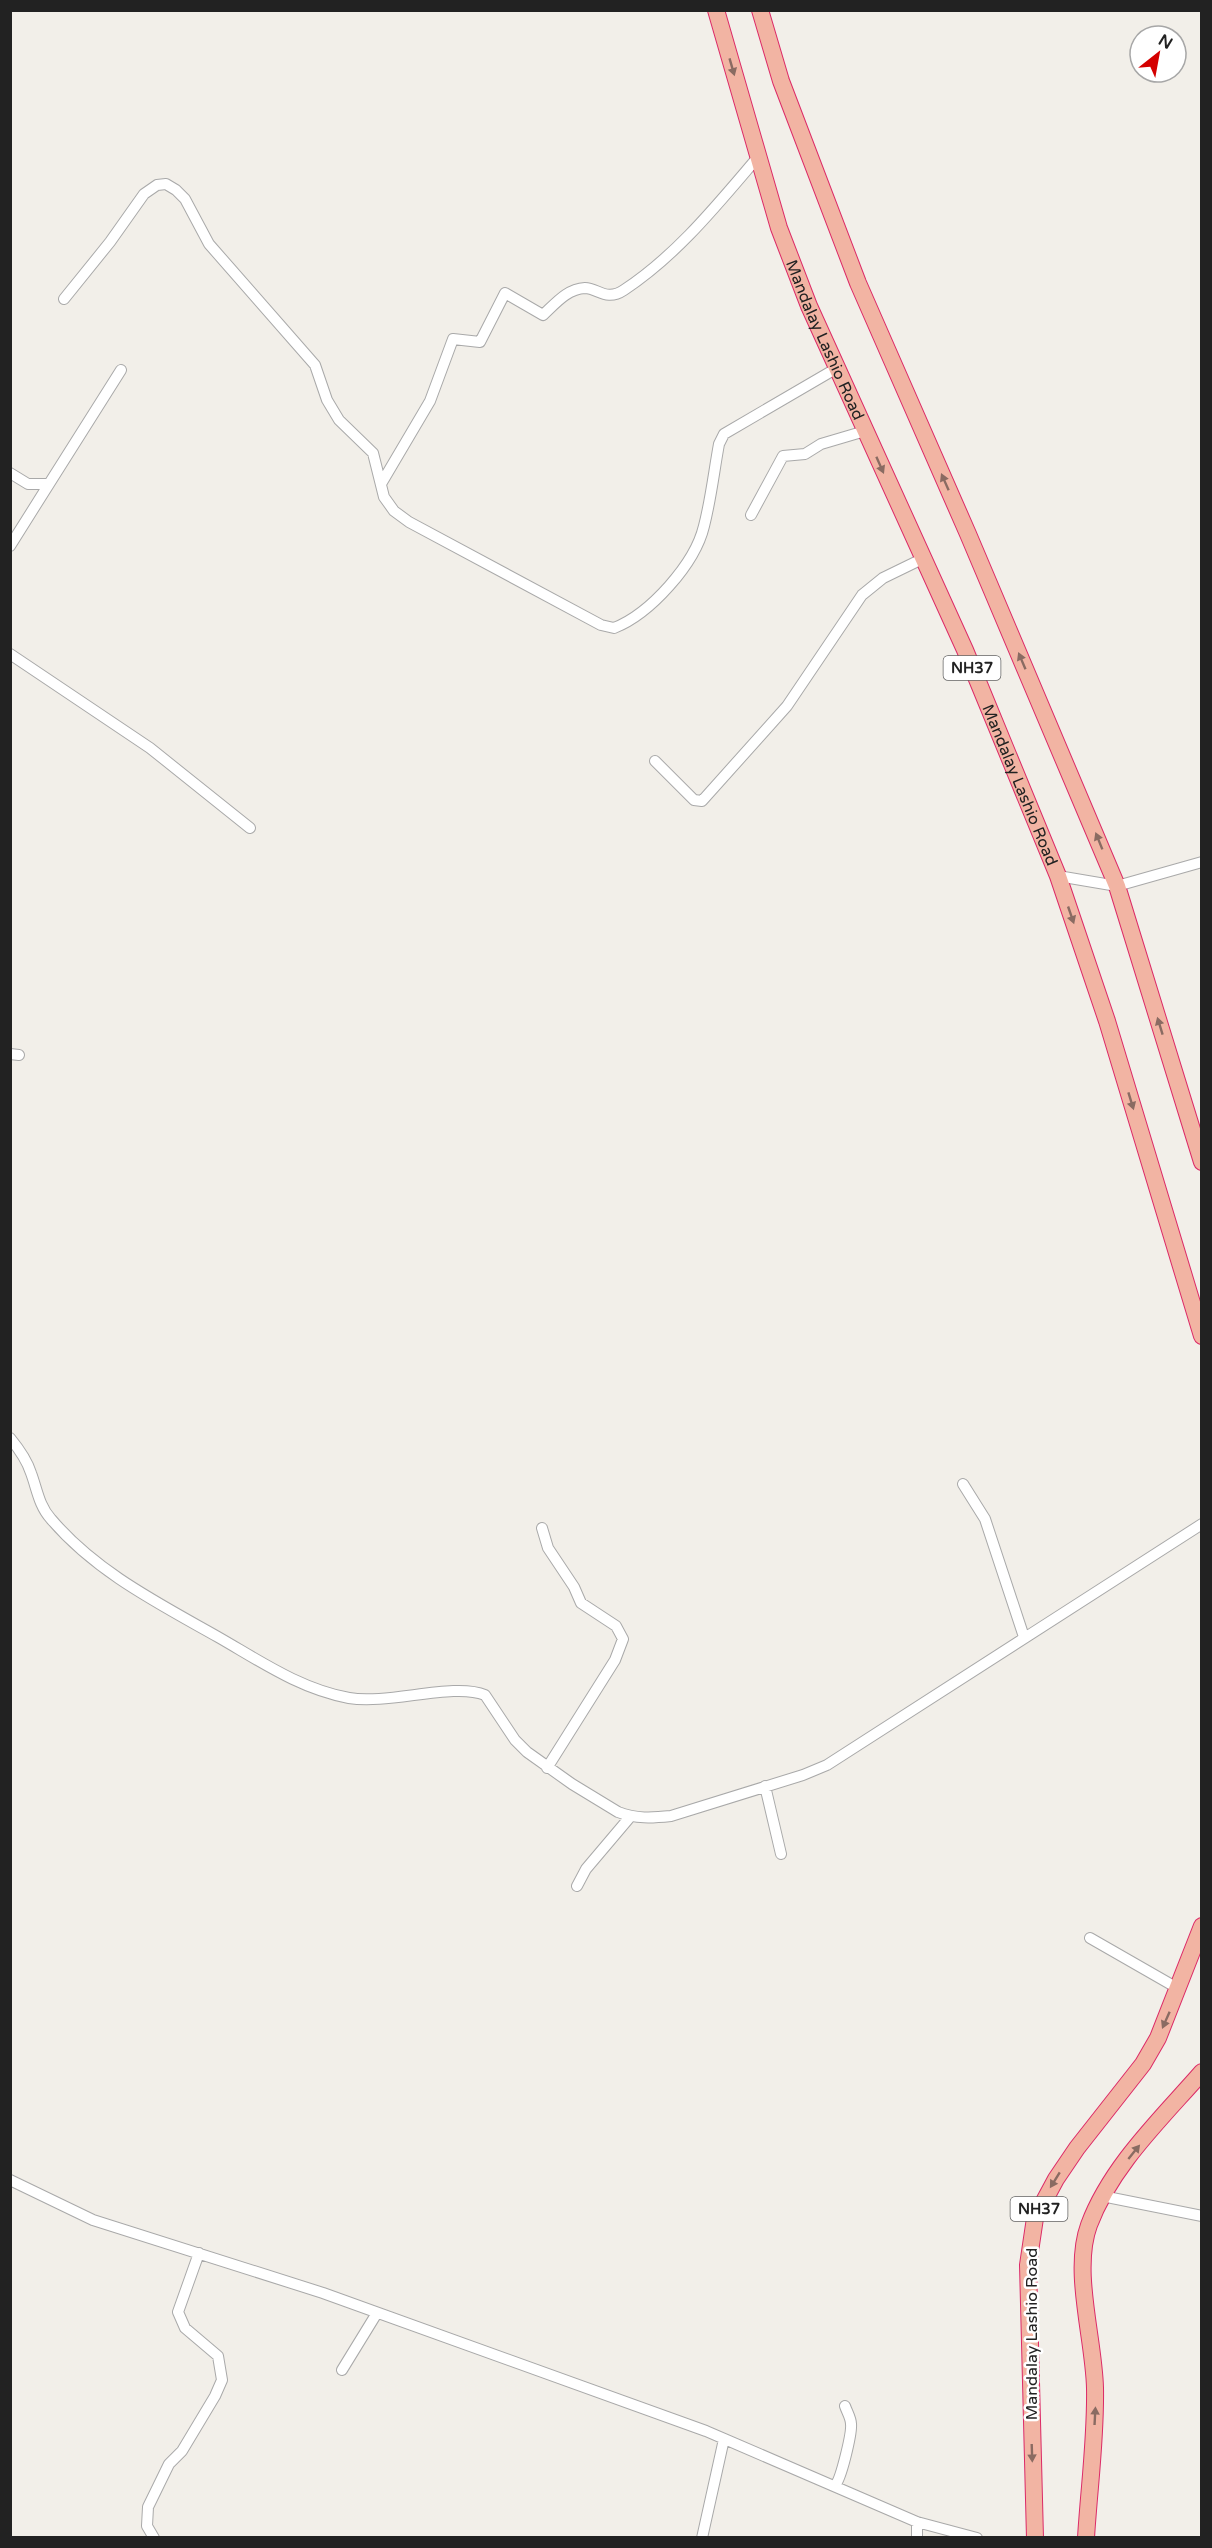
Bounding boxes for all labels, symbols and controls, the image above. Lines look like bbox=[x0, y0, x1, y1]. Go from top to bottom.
north arrow bbox=[1128, 24, 1188, 84]
text: N bbox=[1155, 30, 1176, 54]
one-way arrow bbox=[728, 58, 737, 76]
street label: Mandalay Lashio Road bbox=[781, 257, 868, 423]
one-way arrow bbox=[875, 457, 885, 475]
one-way arrow bbox=[941, 474, 950, 491]
one-way arrow bbox=[1017, 652, 1027, 670]
road number: NH37 bbox=[944, 656, 1000, 680]
street label: Mandalay Lashio Road bbox=[977, 702, 1062, 869]
one-way arrow bbox=[1094, 832, 1103, 850]
one-way arrow bbox=[1067, 906, 1076, 924]
one-way arrow bbox=[1155, 1017, 1164, 1035]
one-way arrow bbox=[1127, 1092, 1137, 1110]
one-way arrow bbox=[1162, 2012, 1171, 2029]
one-way arrow bbox=[1128, 2144, 1141, 2160]
one-way arrow bbox=[1050, 2172, 1061, 2188]
road number: NH37 bbox=[1010, 2197, 1068, 2221]
street label: Mandalay Lashio Road bbox=[1022, 2248, 1042, 2420]
one-way arrow bbox=[1090, 2407, 1099, 2426]
one-way arrow bbox=[1028, 2444, 1037, 2463]

